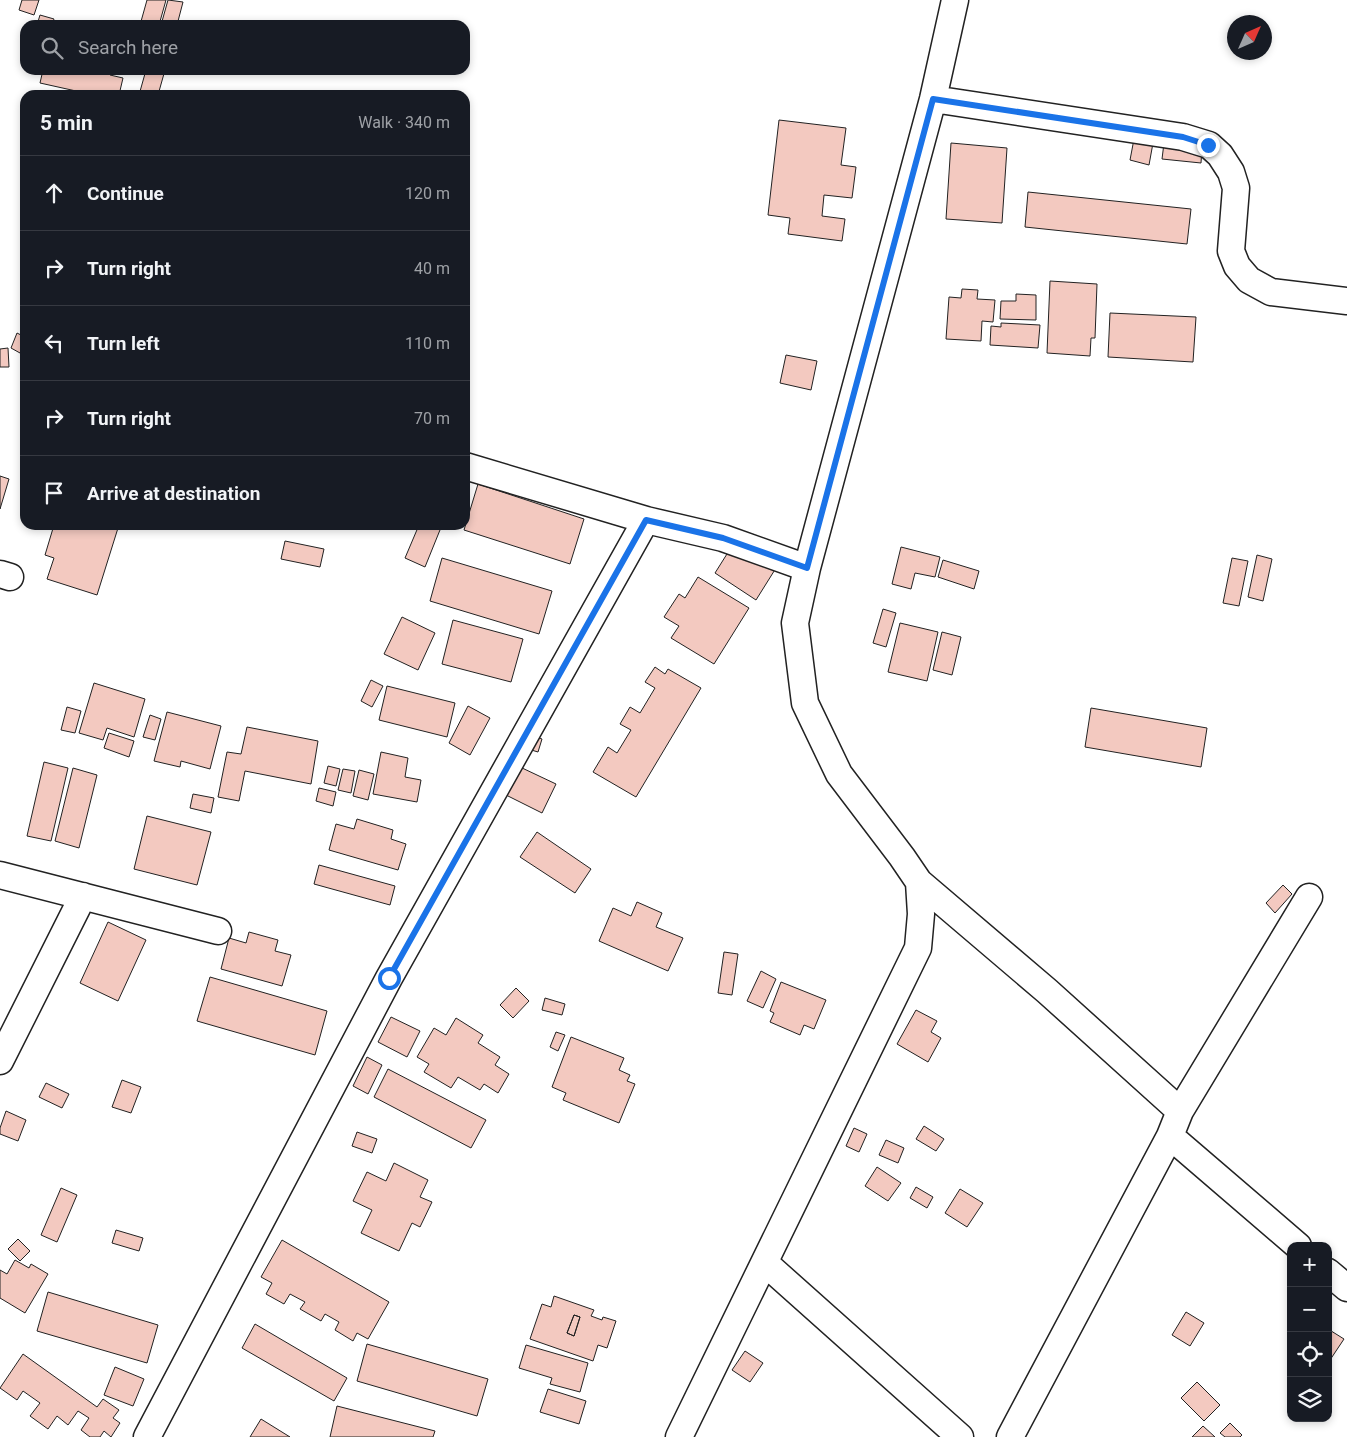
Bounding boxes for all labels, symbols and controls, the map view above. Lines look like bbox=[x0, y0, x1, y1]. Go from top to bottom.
north arrow bbox=[1227, 15, 1272, 60]
search box bbox=[20, 20, 470, 75]
icon: search bbox=[38, 34, 66, 62]
text: Search here bbox=[78, 36, 178, 59]
text: 5 min bbox=[40, 111, 93, 135]
text: Walk · 340 m bbox=[358, 113, 450, 132]
route end bbox=[1197, 134, 1220, 157]
icon: ahead bbox=[40, 179, 68, 207]
text: Continue bbox=[87, 182, 164, 205]
text: 120 m bbox=[405, 184, 450, 203]
icon: right bbox=[40, 254, 68, 282]
text: Turn right bbox=[87, 257, 171, 280]
text: 40 m bbox=[414, 259, 450, 278]
icon: left bbox=[40, 329, 68, 357]
text: Turn left bbox=[87, 332, 160, 355]
text: 110 m bbox=[405, 334, 450, 353]
icon: right bbox=[40, 404, 68, 432]
text: Turn right bbox=[87, 407, 171, 430]
text: 70 m bbox=[414, 409, 450, 428]
icon: arrive bbox=[40, 479, 68, 507]
text: Arrive at destination bbox=[87, 482, 260, 505]
route start bbox=[378, 967, 401, 990]
map controls bbox=[1287, 1242, 1332, 1422]
button: + bbox=[1287, 1242, 1332, 1287]
button: − bbox=[1287, 1287, 1332, 1332]
button: locate bbox=[1287, 1332, 1332, 1377]
button: layers bbox=[1287, 1377, 1332, 1422]

